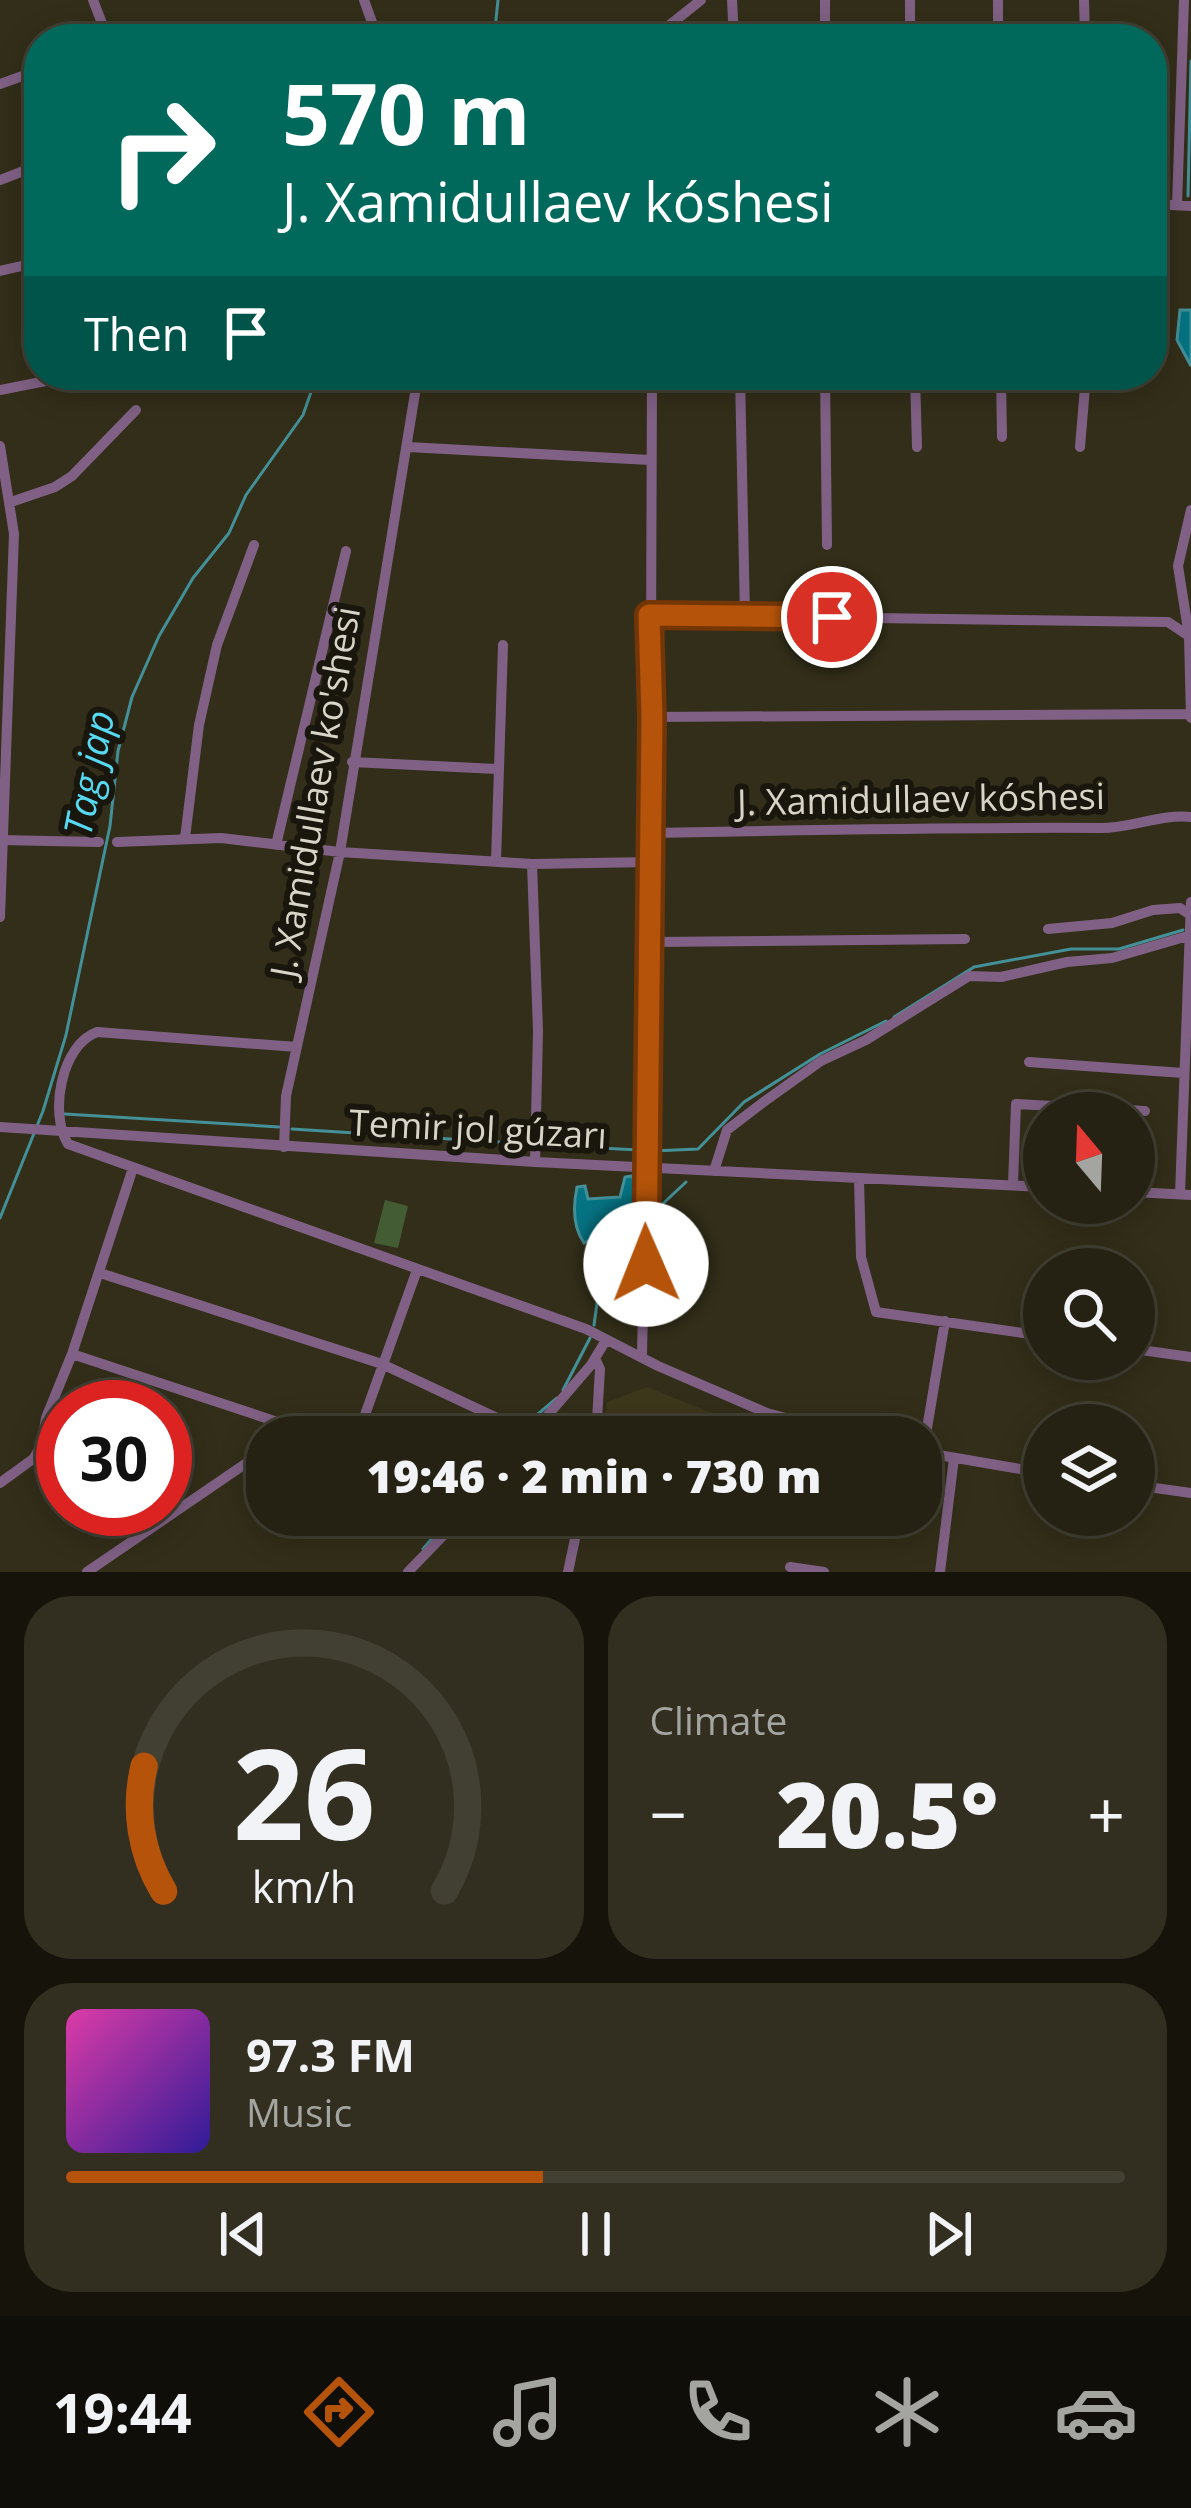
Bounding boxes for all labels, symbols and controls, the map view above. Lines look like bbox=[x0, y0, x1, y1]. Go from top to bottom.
text: 570 m bbox=[282, 55, 530, 170]
icon: right bbox=[84, 72, 240, 228]
text: J. Xamidullaev kóshesi bbox=[282, 164, 834, 238]
icon: arrive bbox=[213, 300, 279, 366]
text: Then bbox=[84, 303, 189, 364]
pin bbox=[781, 566, 883, 668]
icon: arrive bbox=[799, 584, 865, 650]
street label: J. Xamidullaev ko'shesi bbox=[257, 603, 371, 984]
water label: Tag jap bbox=[49, 706, 126, 840]
street label: J. Xamidullaev kóshesi bbox=[734, 771, 1105, 826]
north arrow bbox=[1023, 1092, 1155, 1224]
map controls bbox=[1023, 1092, 1155, 1536]
street label: Temir jol gúzarı bbox=[348, 1097, 608, 1160]
position arrow bbox=[583, 1201, 709, 1327]
button: search bbox=[1023, 1248, 1155, 1380]
speed limit sign: 30 bbox=[36, 1380, 192, 1536]
button: layers bbox=[1023, 1404, 1155, 1536]
text: 19:46 · 2 min · 730 m bbox=[367, 1445, 821, 1506]
text: Climate bbox=[650, 1693, 787, 1746]
text: 26 bbox=[232, 1707, 375, 1877]
text: 20.5° bbox=[776, 1752, 998, 1874]
text: − bbox=[650, 1768, 687, 1858]
text: + bbox=[1087, 1768, 1125, 1858]
text: km/h bbox=[252, 1856, 356, 1915]
text: 97.3 FM bbox=[246, 2024, 415, 2085]
text: Music bbox=[246, 2085, 352, 2138]
icon: previous bbox=[210, 2201, 276, 2267]
icon: pause bbox=[563, 2201, 629, 2267]
icon: next bbox=[916, 2201, 982, 2267]
icon: directions bbox=[297, 2370, 381, 2454]
icon: music bbox=[486, 2370, 570, 2454]
icon: phone bbox=[676, 2370, 760, 2454]
icon: climate bbox=[865, 2370, 949, 2454]
icon: car bbox=[1054, 2370, 1138, 2454]
text: 19:44 bbox=[53, 2375, 192, 2449]

